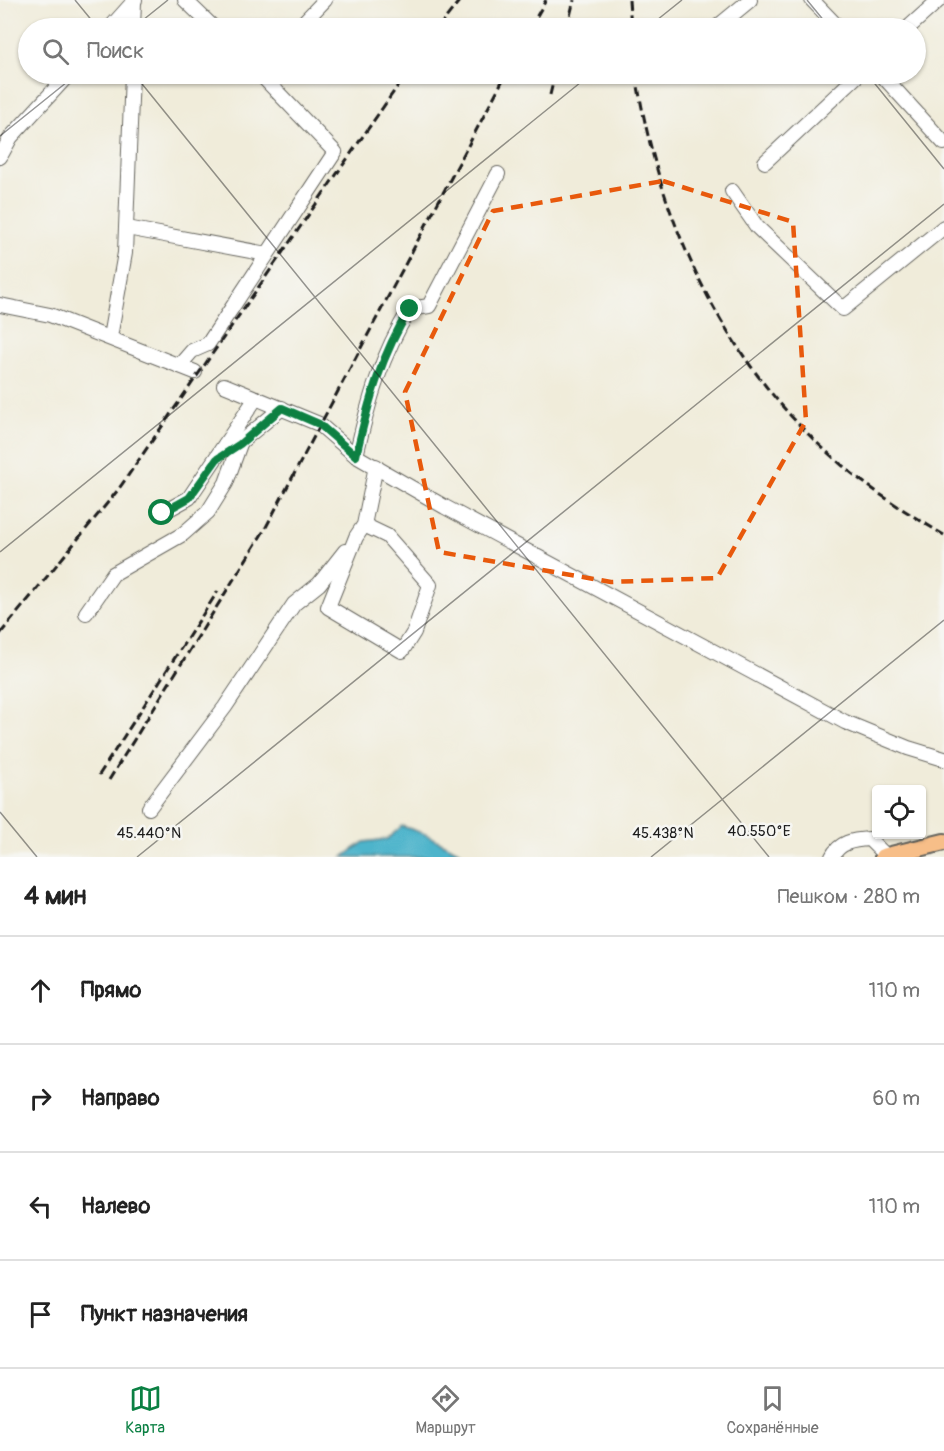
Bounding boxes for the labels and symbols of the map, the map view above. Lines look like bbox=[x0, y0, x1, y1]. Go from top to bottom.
route end bbox=[396, 295, 422, 321]
route start bbox=[148, 499, 174, 525]
text: 40.550°E bbox=[727, 822, 791, 841]
text: 45.440°N bbox=[117, 824, 181, 843]
text: 45.438°N bbox=[632, 824, 694, 843]

